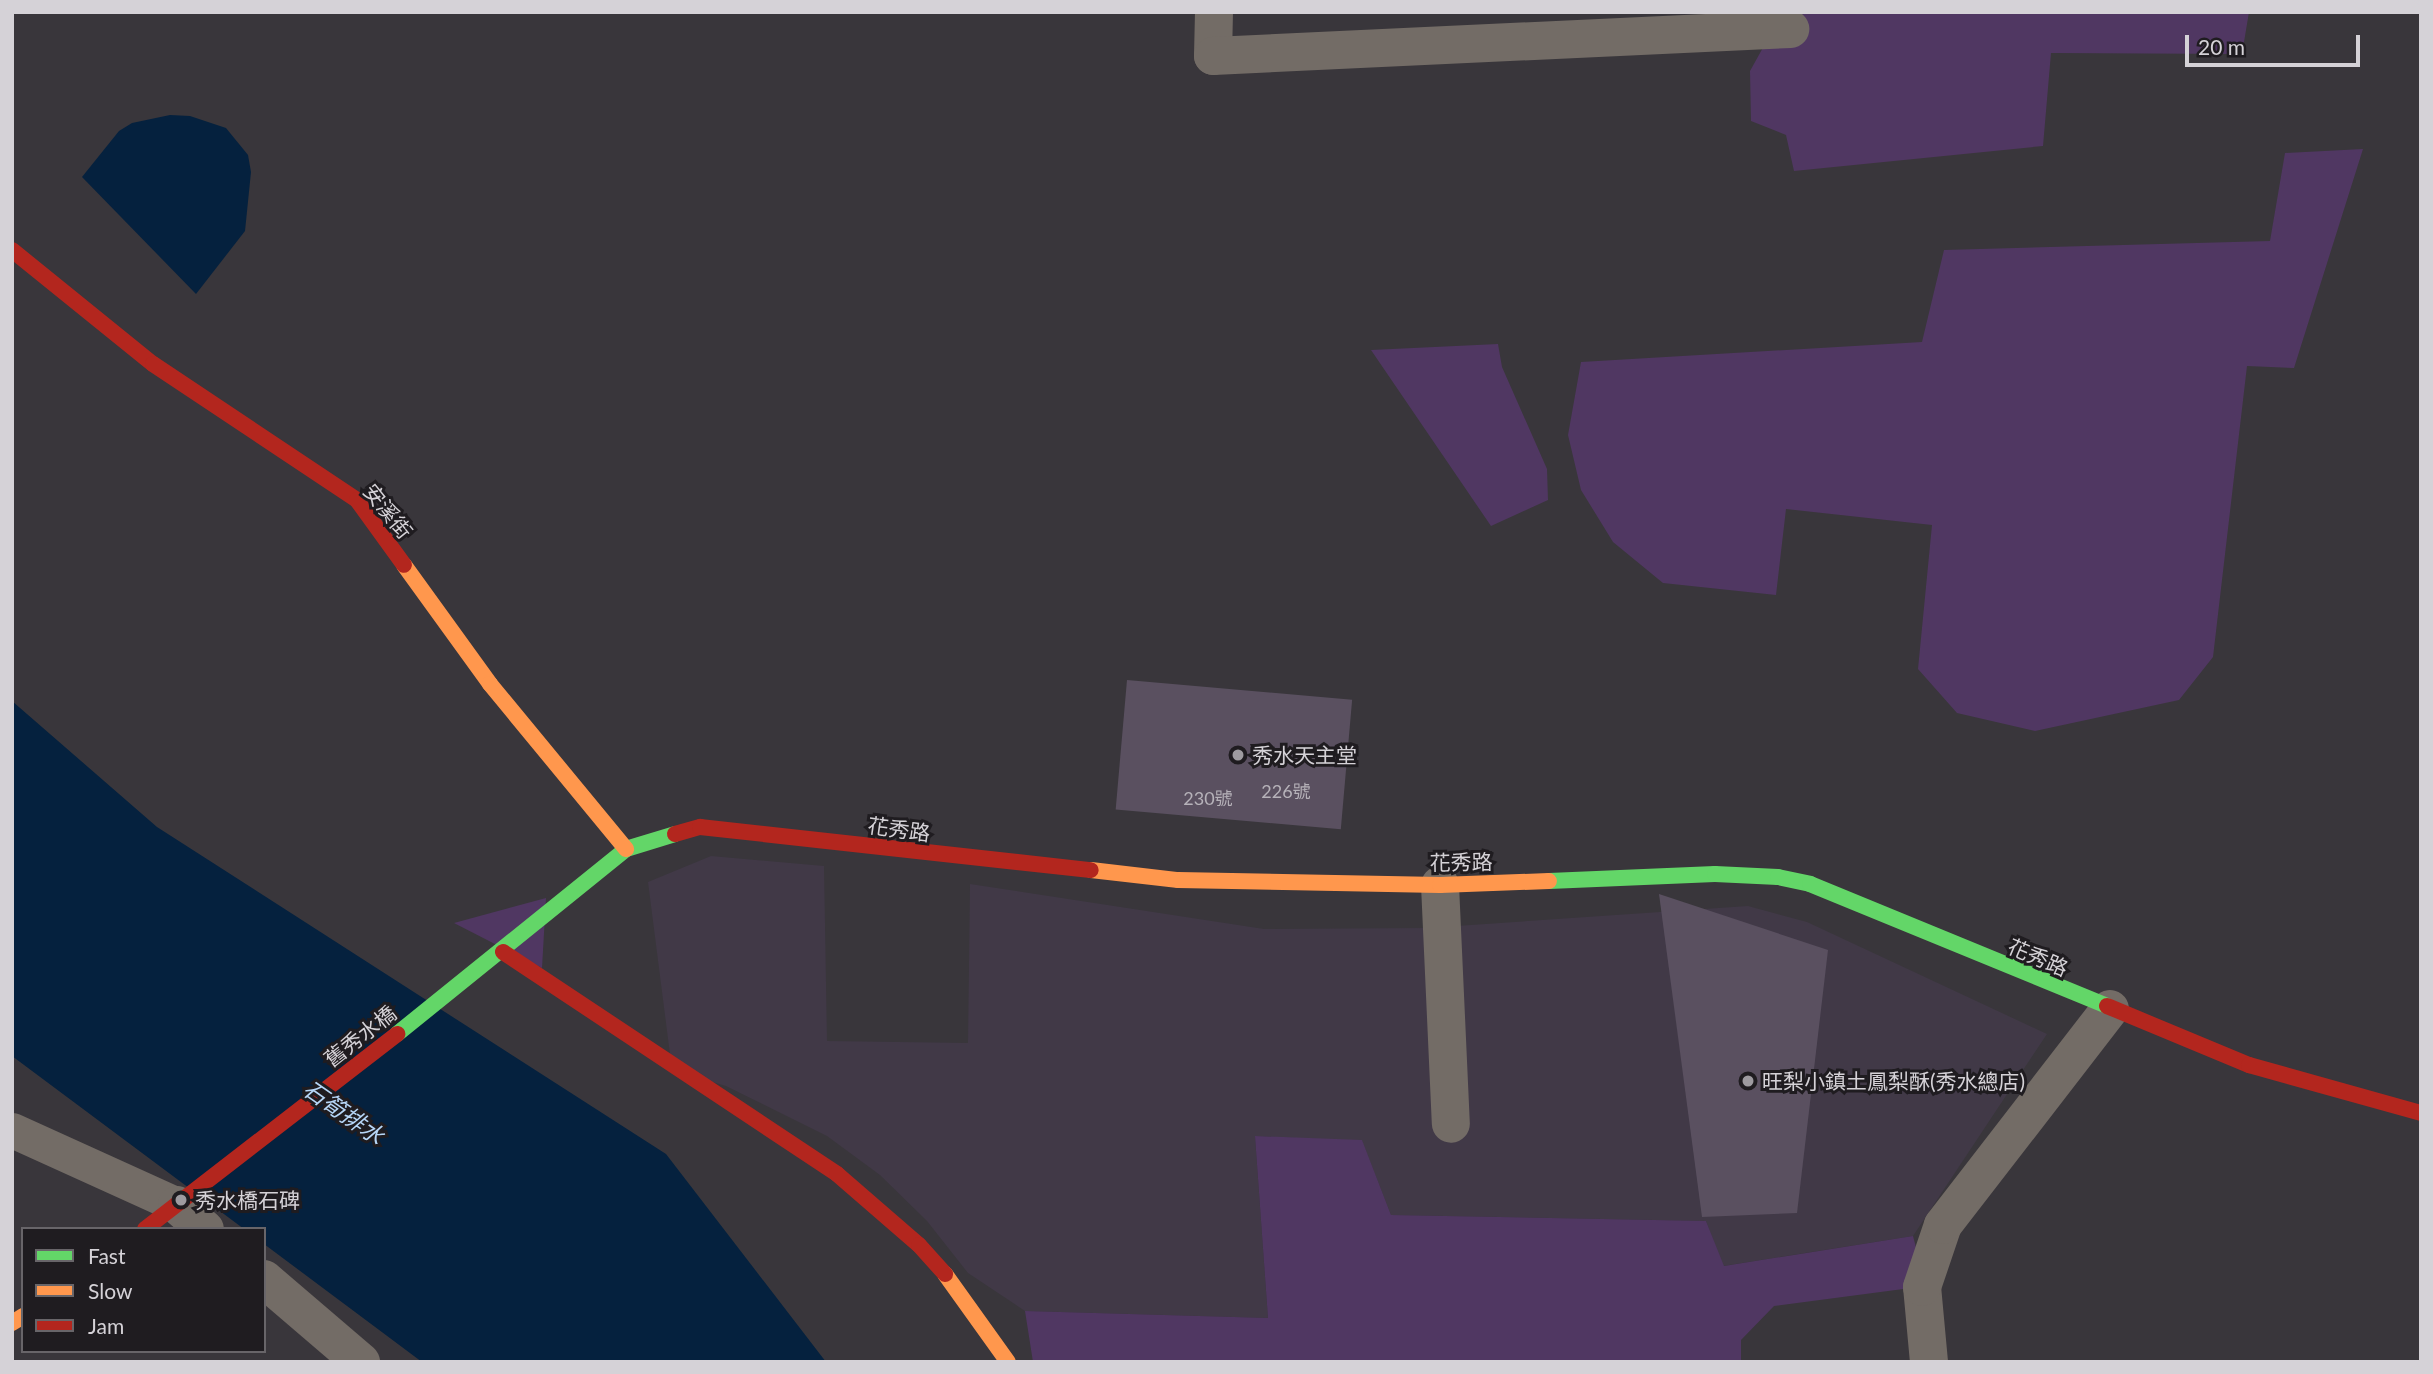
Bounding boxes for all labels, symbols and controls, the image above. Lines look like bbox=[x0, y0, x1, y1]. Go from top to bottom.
scale bar bbox=[2188, 21, 2363, 65]
text: 20 m bbox=[2198, 34, 2245, 59]
street label: 安溪街 bbox=[358, 479, 418, 543]
place label: 秀水天主堂 bbox=[1252, 742, 1357, 768]
marker: 秀水天主堂 bbox=[1230, 747, 1246, 763]
house number: 226號 bbox=[1261, 780, 1311, 802]
house number: 230號 bbox=[1183, 787, 1233, 809]
street label: 花秀路 bbox=[866, 812, 932, 846]
street label: 花秀路 bbox=[1429, 849, 1493, 875]
street label: 花秀路 bbox=[2004, 933, 2072, 981]
street label: 舊秀水橋 bbox=[319, 1000, 401, 1072]
place label: 旺梨小鎮土鳳梨酥(秀水總店) bbox=[1762, 1068, 2025, 1094]
marker: 旺梨小鎮土鳳梨酥(秀水總店) bbox=[1740, 1073, 1756, 1089]
water label: 石筍排水 bbox=[298, 1074, 390, 1150]
place label: 秀水橋石碑 bbox=[195, 1187, 300, 1213]
marker: 秀水橋石碑 bbox=[173, 1192, 189, 1208]
legend bbox=[21, 1227, 266, 1353]
text: Fast bbox=[88, 1243, 125, 1268]
text: Slow bbox=[88, 1278, 132, 1303]
text: Jam bbox=[88, 1313, 124, 1338]

